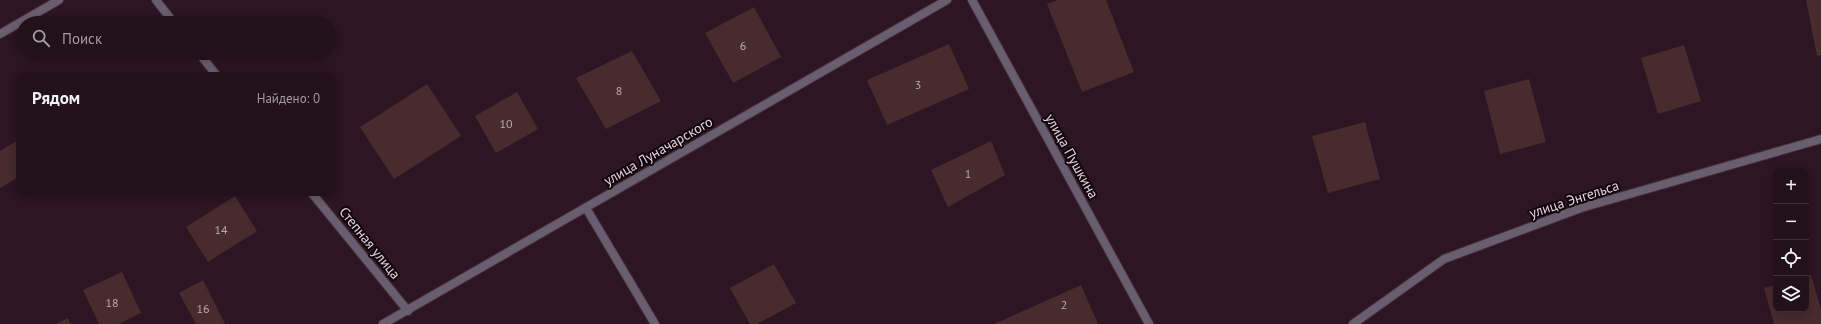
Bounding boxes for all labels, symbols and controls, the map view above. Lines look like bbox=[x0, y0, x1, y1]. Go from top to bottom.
search box bbox=[16, 16, 336, 60]
icon: search bbox=[30, 27, 52, 49]
text: Поиск bbox=[62, 29, 102, 48]
house number: 6 bbox=[740, 38, 746, 53]
house number: 3 bbox=[915, 77, 921, 92]
house number: 8 bbox=[616, 83, 622, 98]
text: Рядом bbox=[32, 87, 80, 109]
text: Найдено: 0 bbox=[257, 90, 320, 107]
street label: улица Пушкина bbox=[1041, 110, 1103, 202]
street label: улица Луначарского bbox=[600, 112, 716, 190]
house number: 10 bbox=[499, 116, 513, 131]
house number: 1 bbox=[965, 166, 971, 181]
map controls bbox=[1773, 168, 1809, 312]
button: + bbox=[1773, 168, 1809, 204]
street label: улица Энгельса bbox=[1527, 176, 1621, 222]
street label: Степная улица bbox=[335, 203, 405, 283]
button: − bbox=[1773, 204, 1809, 240]
house number: 14 bbox=[214, 222, 228, 237]
button: locate bbox=[1773, 240, 1809, 276]
button: layers bbox=[1773, 276, 1809, 312]
house number: 18 bbox=[105, 295, 119, 310]
house number: 2 bbox=[1061, 297, 1067, 312]
house number: 16 bbox=[196, 301, 210, 316]

